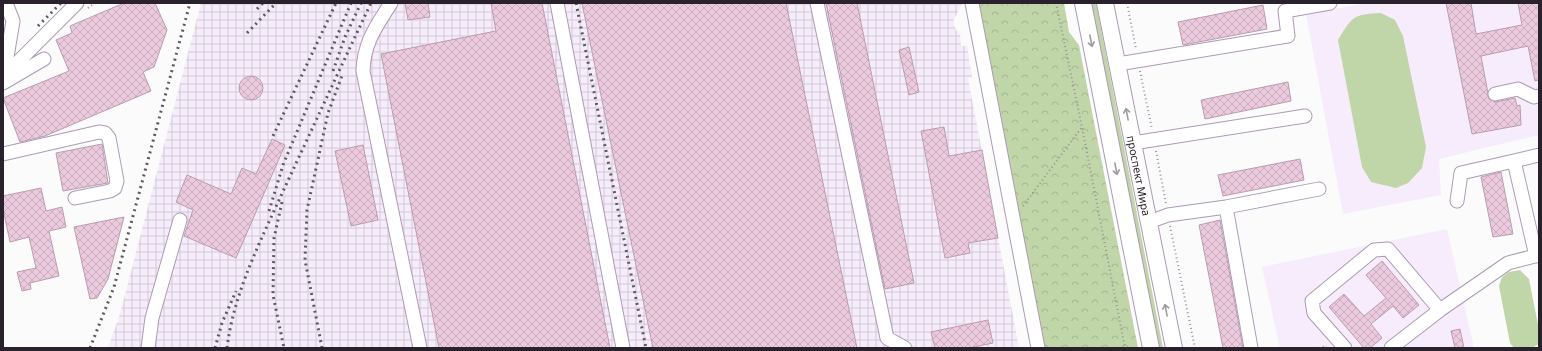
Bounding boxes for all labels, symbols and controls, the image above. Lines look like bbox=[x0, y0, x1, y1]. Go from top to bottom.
one-way arrow bbox=[1087, 34, 1095, 47]
one-way arrow bbox=[1123, 107, 1131, 120]
street label: проспект Мира bbox=[1124, 134, 1155, 217]
one-way arrow bbox=[1112, 162, 1120, 175]
one-way arrow bbox=[1162, 304, 1170, 317]

